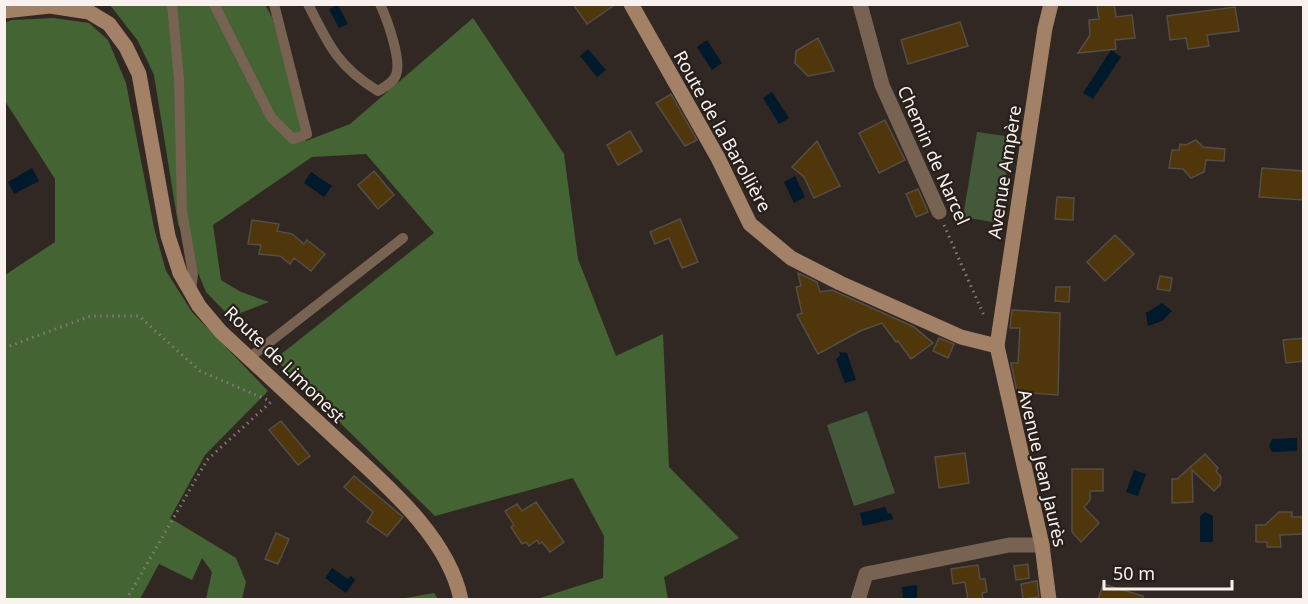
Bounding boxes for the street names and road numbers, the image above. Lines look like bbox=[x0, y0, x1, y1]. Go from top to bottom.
street label: Route de la Barollière bbox=[669, 46, 777, 216]
street label: Chemin de Narcel bbox=[893, 82, 975, 228]
street label: Avenue Ampère bbox=[982, 104, 1026, 240]
street label: Route de Limonest bbox=[220, 300, 351, 428]
street label: Avenue Jean Jaurès bbox=[1013, 387, 1073, 549]

